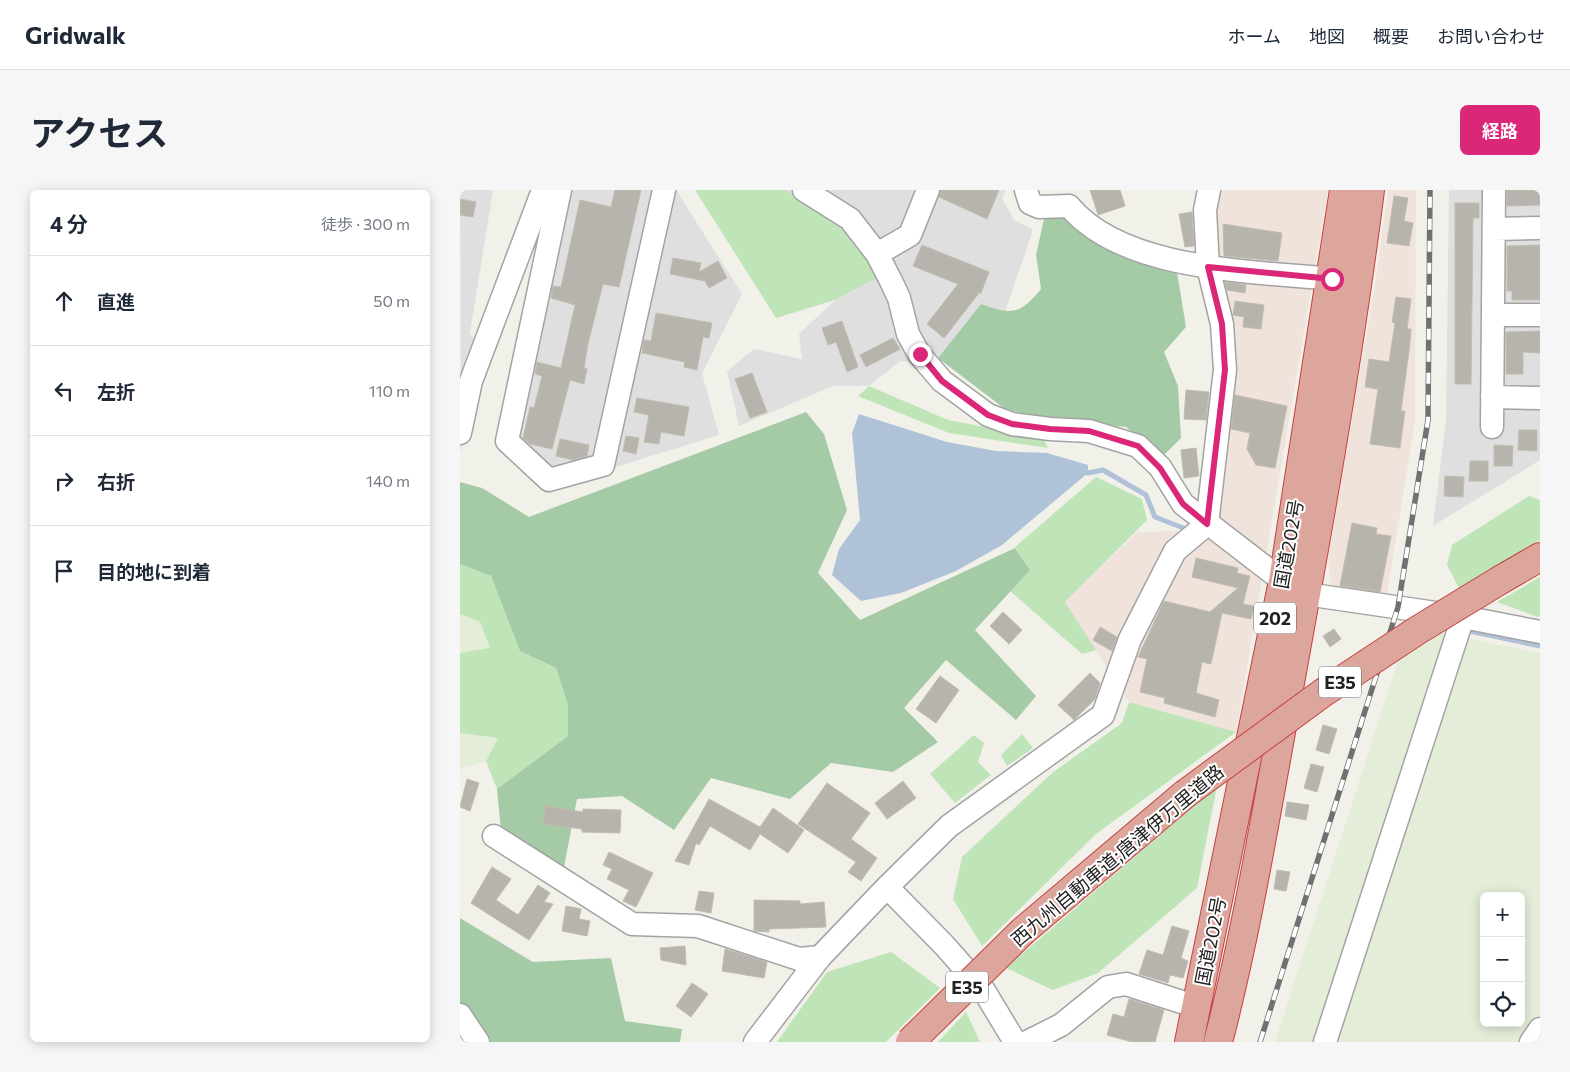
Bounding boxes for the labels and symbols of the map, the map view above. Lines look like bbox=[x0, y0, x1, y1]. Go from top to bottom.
route start bbox=[1321, 268, 1344, 291]
route end bbox=[909, 343, 932, 366]
street label: 国道202号 bbox=[1269, 498, 1307, 590]
road number: 202 bbox=[1254, 602, 1296, 633]
road number: E35 bbox=[1319, 667, 1361, 698]
street label: 西九州自動車道;唐津伊万里道路 bbox=[1006, 759, 1228, 951]
street label: 国道202号 bbox=[1190, 894, 1230, 988]
road number: E35 bbox=[946, 972, 988, 1002]

